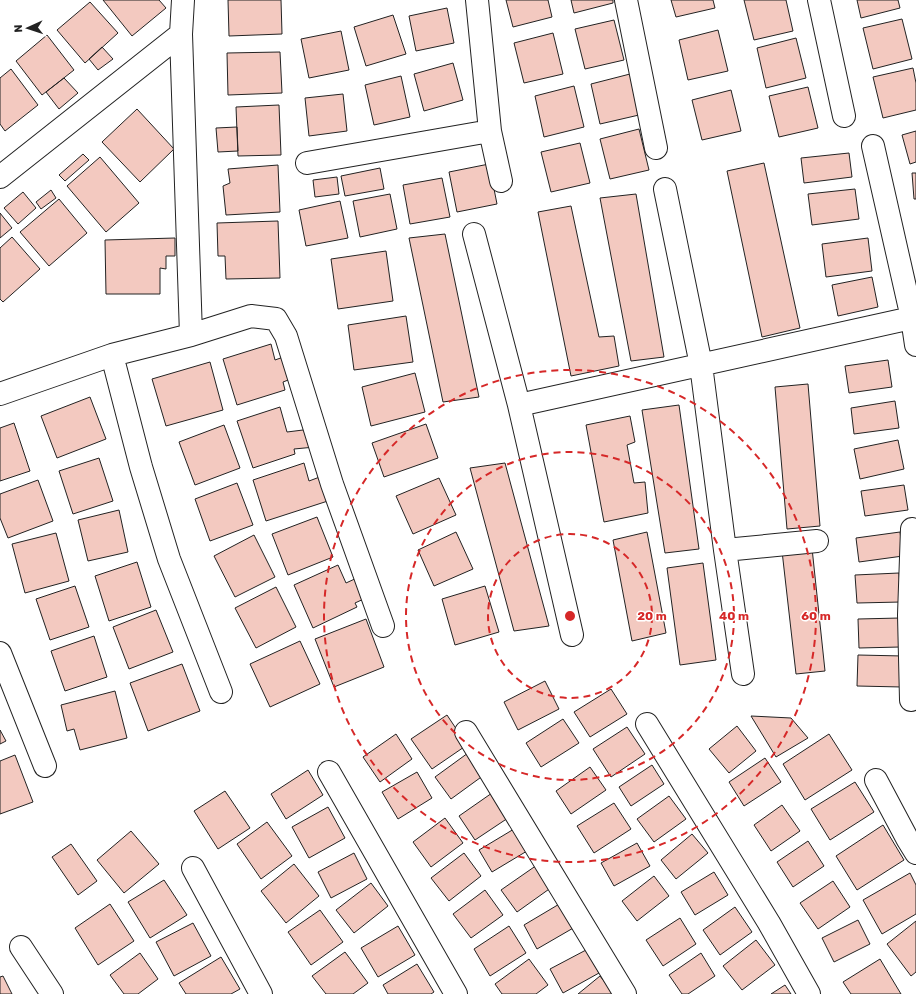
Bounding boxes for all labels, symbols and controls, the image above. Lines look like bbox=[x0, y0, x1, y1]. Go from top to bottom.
north arrow bbox=[8, 8, 48, 48]
text: N bbox=[12, 24, 25, 33]
centre of rings bbox=[563, 609, 577, 623]
text: 20 m bbox=[637, 609, 667, 623]
text: 40 m bbox=[719, 609, 749, 623]
text: 60 m bbox=[801, 609, 831, 623]

